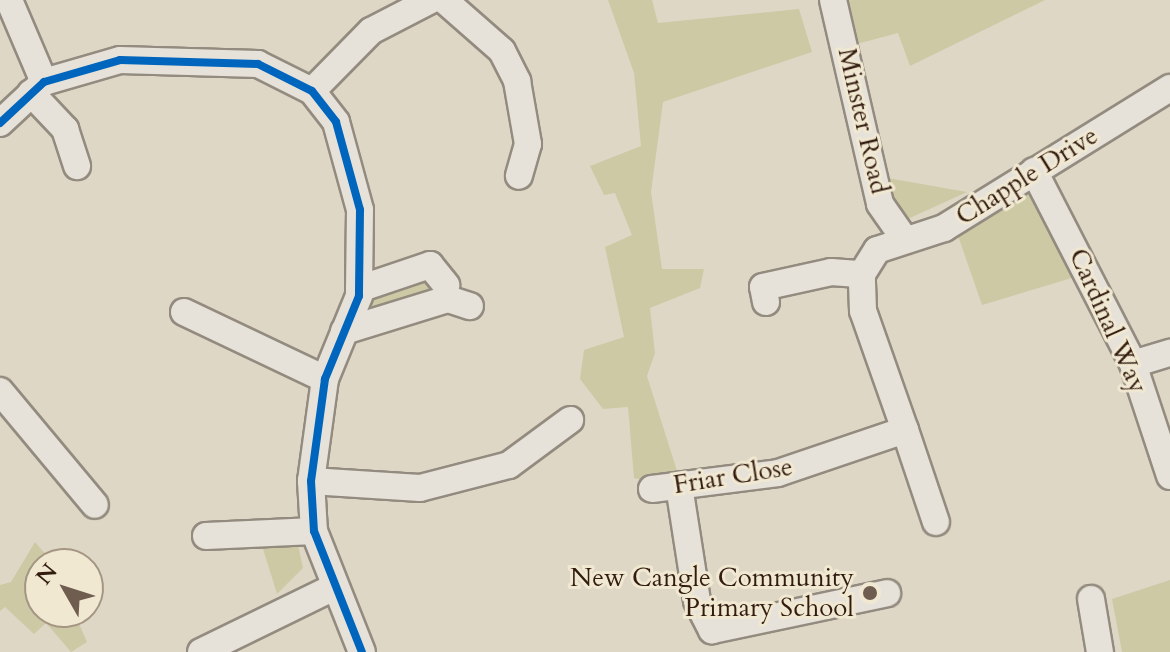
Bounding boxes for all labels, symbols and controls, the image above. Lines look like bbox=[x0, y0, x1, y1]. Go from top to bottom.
street label: Minster Road bbox=[831, 45, 895, 197]
street label: Chapple Drive bbox=[950, 120, 1104, 232]
street label: Cardinal Way bbox=[1062, 244, 1154, 398]
street label: Friar Close bbox=[671, 451, 795, 501]
north arrow bbox=[24, 548, 104, 628]
text: N bbox=[29, 557, 65, 591]
place label: New Cangle Community Primary School bbox=[570, 562, 854, 624]
marker: New Cangle Community Primary School bbox=[861, 584, 879, 602]

